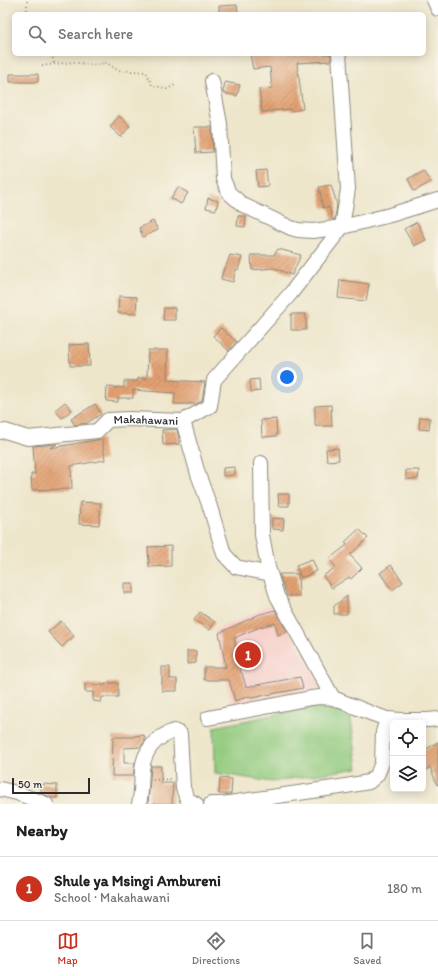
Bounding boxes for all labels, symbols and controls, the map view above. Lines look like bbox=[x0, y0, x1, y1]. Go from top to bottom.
search box bbox=[12, 12, 426, 56]
icon: search bbox=[26, 23, 48, 45]
text: Search here bbox=[58, 25, 133, 43]
your location bbox=[277, 367, 297, 387]
street label: Makahawani bbox=[113, 412, 178, 428]
pin: 1 bbox=[235, 640, 261, 670]
map controls bbox=[390, 720, 426, 792]
button: locate bbox=[390, 720, 426, 756]
button: layers bbox=[390, 756, 426, 792]
scale bar bbox=[12, 776, 90, 795]
text: 50 m bbox=[18, 778, 42, 791]
text: Nearby bbox=[16, 820, 68, 840]
text: Shule ya Msingi Ambureni bbox=[54, 872, 221, 890]
text: 1 bbox=[26, 881, 32, 896]
text: 180 m bbox=[387, 881, 422, 896]
text: School · Makahawani bbox=[54, 890, 170, 905]
tab: Map bbox=[57, 930, 79, 967]
tab: Directions bbox=[192, 930, 240, 967]
tab: Saved bbox=[353, 930, 381, 967]

